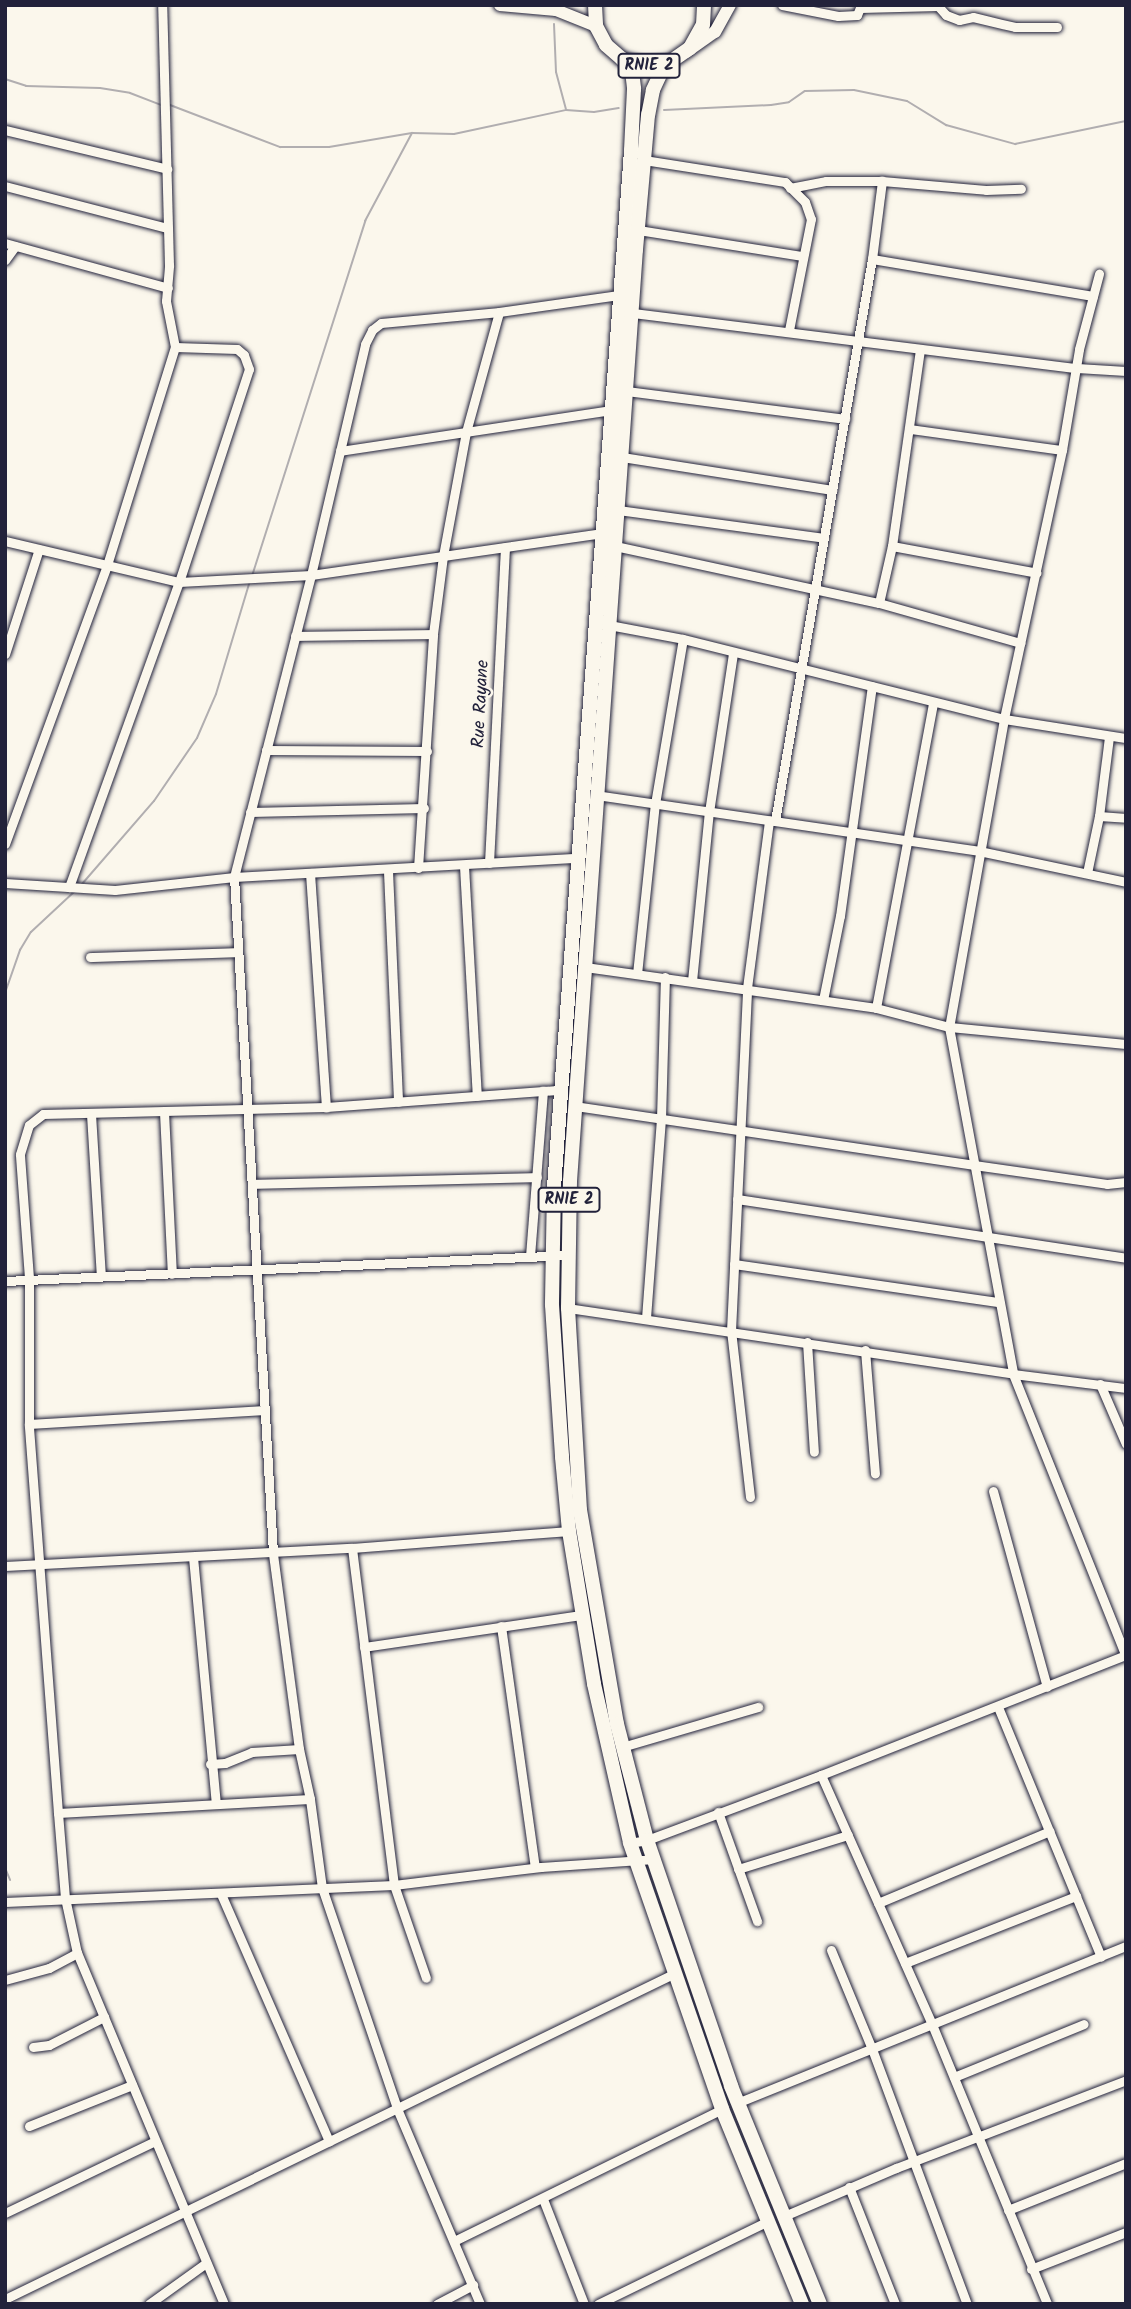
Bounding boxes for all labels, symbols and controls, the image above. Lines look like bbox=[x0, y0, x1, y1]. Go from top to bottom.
road number: RNIE 2 bbox=[618, 54, 680, 78]
street label: Rue Rayane bbox=[469, 659, 495, 749]
road number: RNIE 2 bbox=[538, 1188, 600, 1212]

